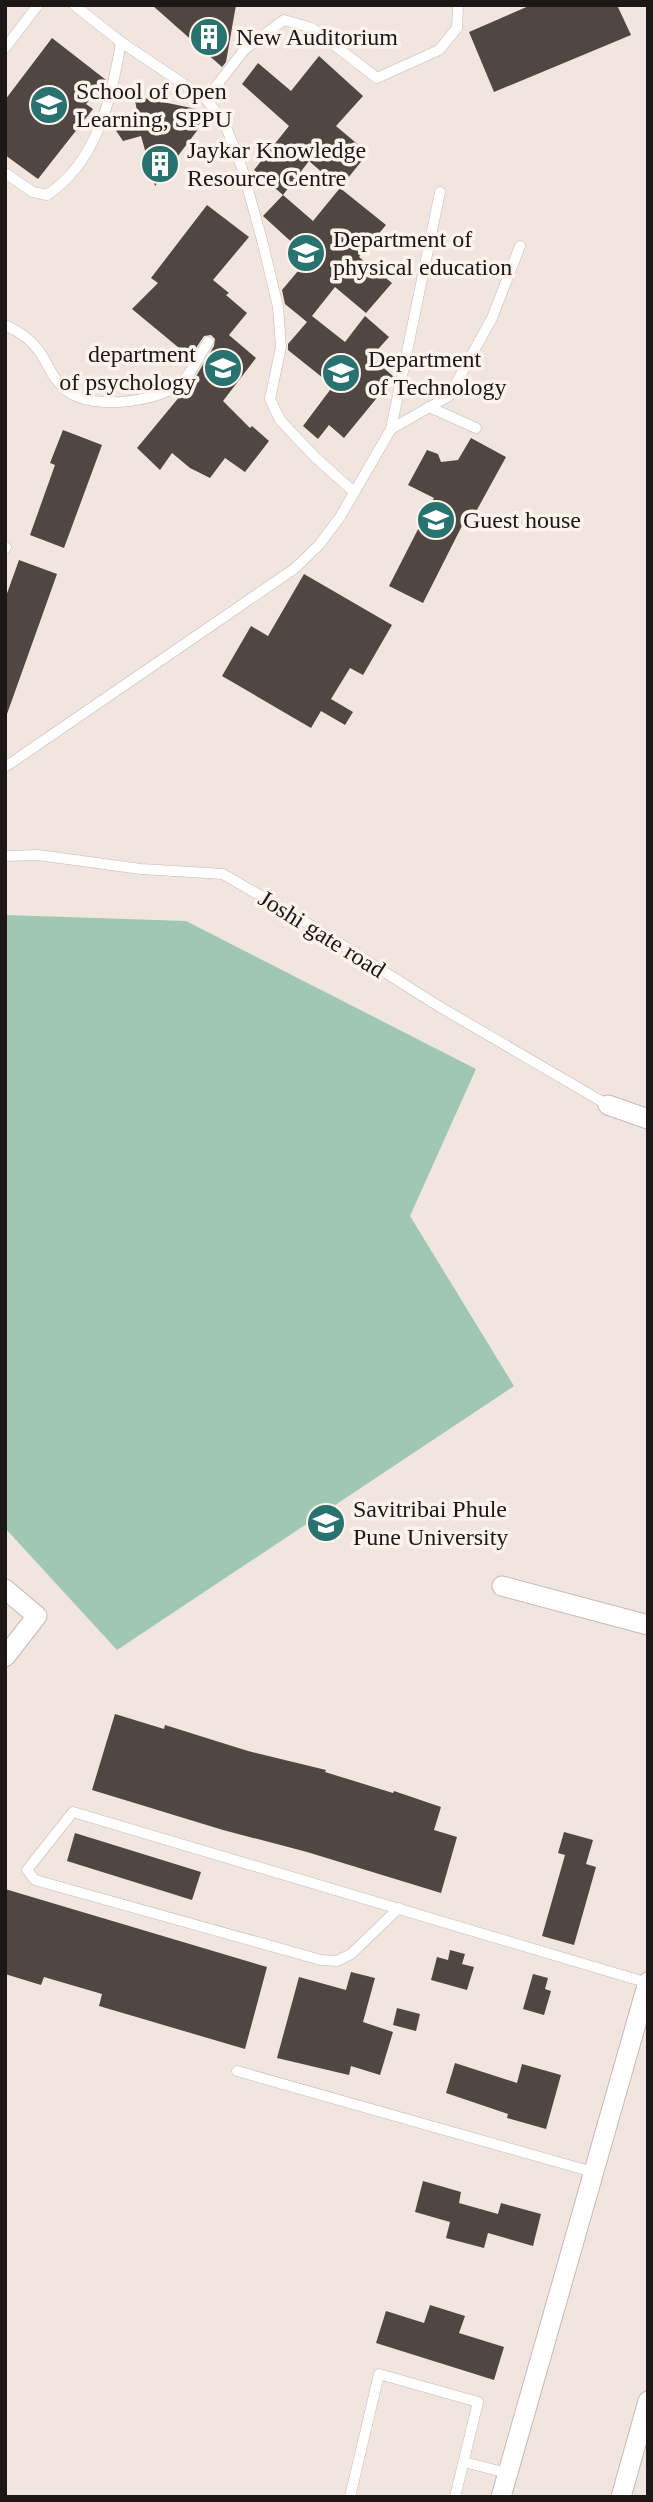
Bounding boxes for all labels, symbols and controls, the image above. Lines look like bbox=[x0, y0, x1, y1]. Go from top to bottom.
building icon: New Auditorium bbox=[188, 16, 230, 58]
place label: New Auditorium bbox=[236, 24, 398, 50]
place label: School of Open Learning, SPPU bbox=[76, 78, 232, 132]
school or university icon: School of Open Learning, SPPU bbox=[28, 84, 70, 126]
place label: Jaykar Knowledge Resource Centre bbox=[187, 137, 366, 191]
building icon: Jaykar Knowledge Resource Centre bbox=[139, 143, 181, 185]
place label: Department of physical education bbox=[333, 226, 512, 280]
school or university icon: Department of physical education bbox=[285, 232, 327, 274]
place label: department of psychology bbox=[59, 341, 196, 395]
place label: Department of Technology bbox=[368, 346, 507, 400]
school or university icon: department of psychology bbox=[202, 347, 244, 389]
school or university icon: Department of Technology bbox=[320, 352, 362, 394]
school or university icon: Guest house bbox=[415, 499, 457, 541]
place label: Guest house bbox=[463, 507, 581, 533]
street label: Joshi gate road bbox=[254, 885, 390, 983]
place label: Savitribai Phule Pune University bbox=[353, 1496, 508, 1550]
school or university icon: Savitribai Phule Pune University bbox=[305, 1502, 347, 1544]

